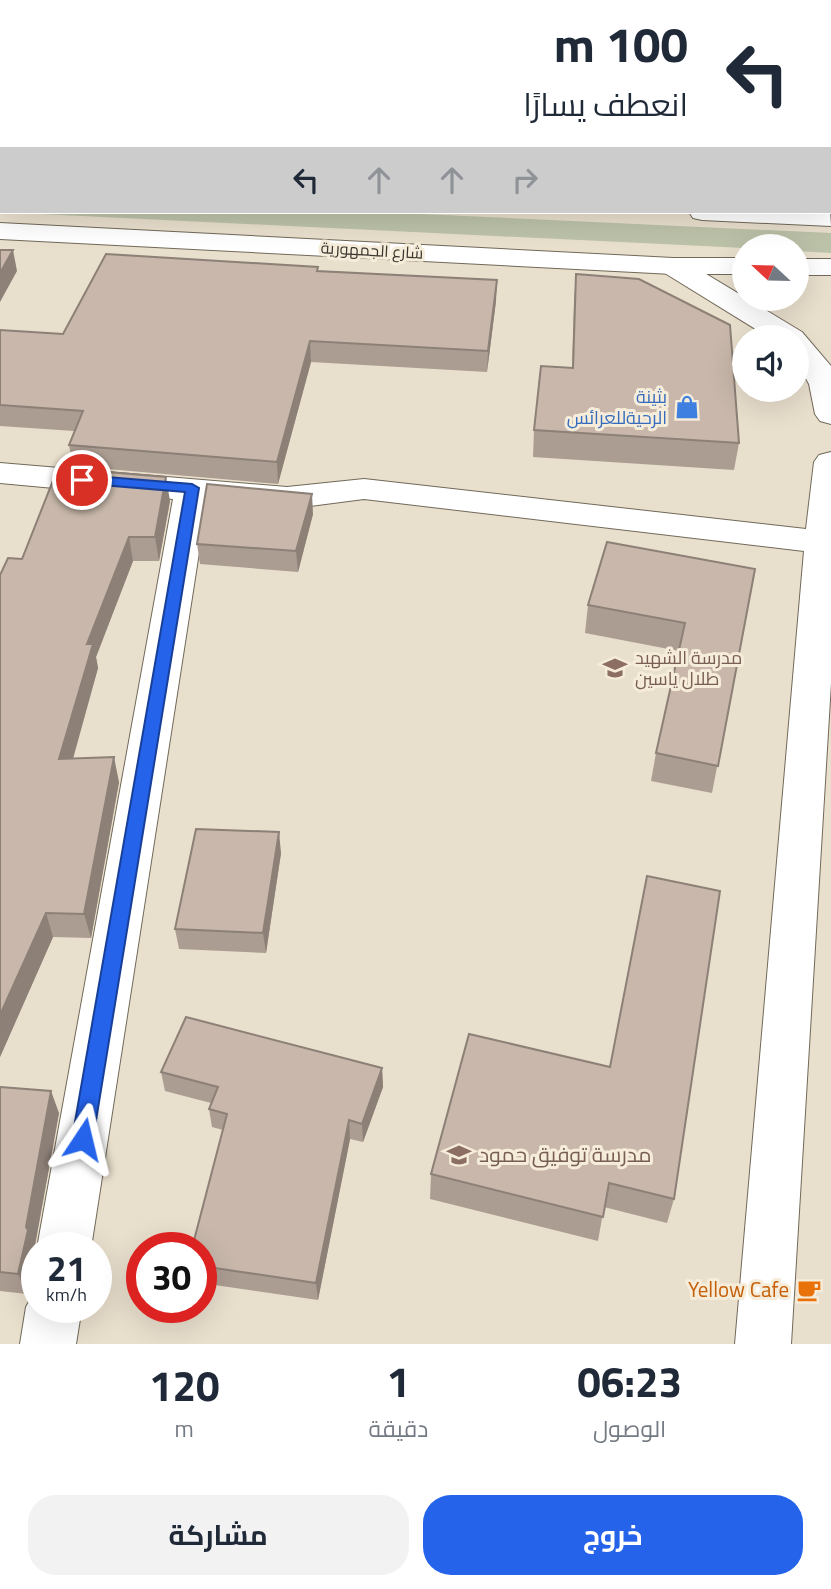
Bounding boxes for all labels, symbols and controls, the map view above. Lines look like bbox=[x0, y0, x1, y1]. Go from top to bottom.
text: 100 m bbox=[554, 6, 688, 81]
icon: left bbox=[712, 28, 803, 119]
text: انعطف يسارًا bbox=[523, 80, 688, 128]
icon: left bbox=[287, 161, 325, 199]
icon: ahead bbox=[360, 161, 398, 199]
icon: ahead bbox=[433, 161, 471, 199]
icon: right bbox=[506, 161, 544, 199]
north arrow bbox=[732, 234, 808, 312]
map controls bbox=[732, 234, 809, 402]
street label: شارع الجمهورية bbox=[320, 235, 424, 265]
button: sound bbox=[732, 325, 809, 402]
place label: بثينة الرحيةللعرائس bbox=[567, 383, 667, 431]
shop icon: بثينة الرحيةللعرائس bbox=[673, 393, 701, 421]
pin bbox=[52, 450, 112, 510]
icon: arrive bbox=[63, 461, 101, 499]
place label: مدرسة الشهيد طلال ياسين bbox=[635, 644, 742, 692]
school or university icon: مدرسة الشهيد طلال ياسين bbox=[601, 654, 629, 682]
position arrow bbox=[46, 1102, 120, 1176]
place label: مدرسة توفيق حمود bbox=[479, 1138, 652, 1170]
school or university icon: مدرسة توفيق حمود bbox=[445, 1141, 473, 1169]
speed limit sign: 30 bbox=[126, 1232, 217, 1323]
text: 21 bbox=[47, 1241, 86, 1295]
place label: Yellow Cafe bbox=[688, 1273, 789, 1305]
cafe icon: Yellow Cafe bbox=[795, 1276, 823, 1304]
text: km/h bbox=[46, 1281, 87, 1308]
text: 1 bbox=[387, 1349, 410, 1413]
text: 06:23 bbox=[577, 1349, 682, 1413]
text: 120 bbox=[149, 1353, 220, 1417]
text: m bbox=[175, 1411, 194, 1446]
text: دقيقة bbox=[368, 1411, 428, 1446]
text: الوصول bbox=[593, 1411, 666, 1446]
button: مشاركة bbox=[28, 1495, 409, 1575]
button: خروج bbox=[423, 1495, 803, 1575]

